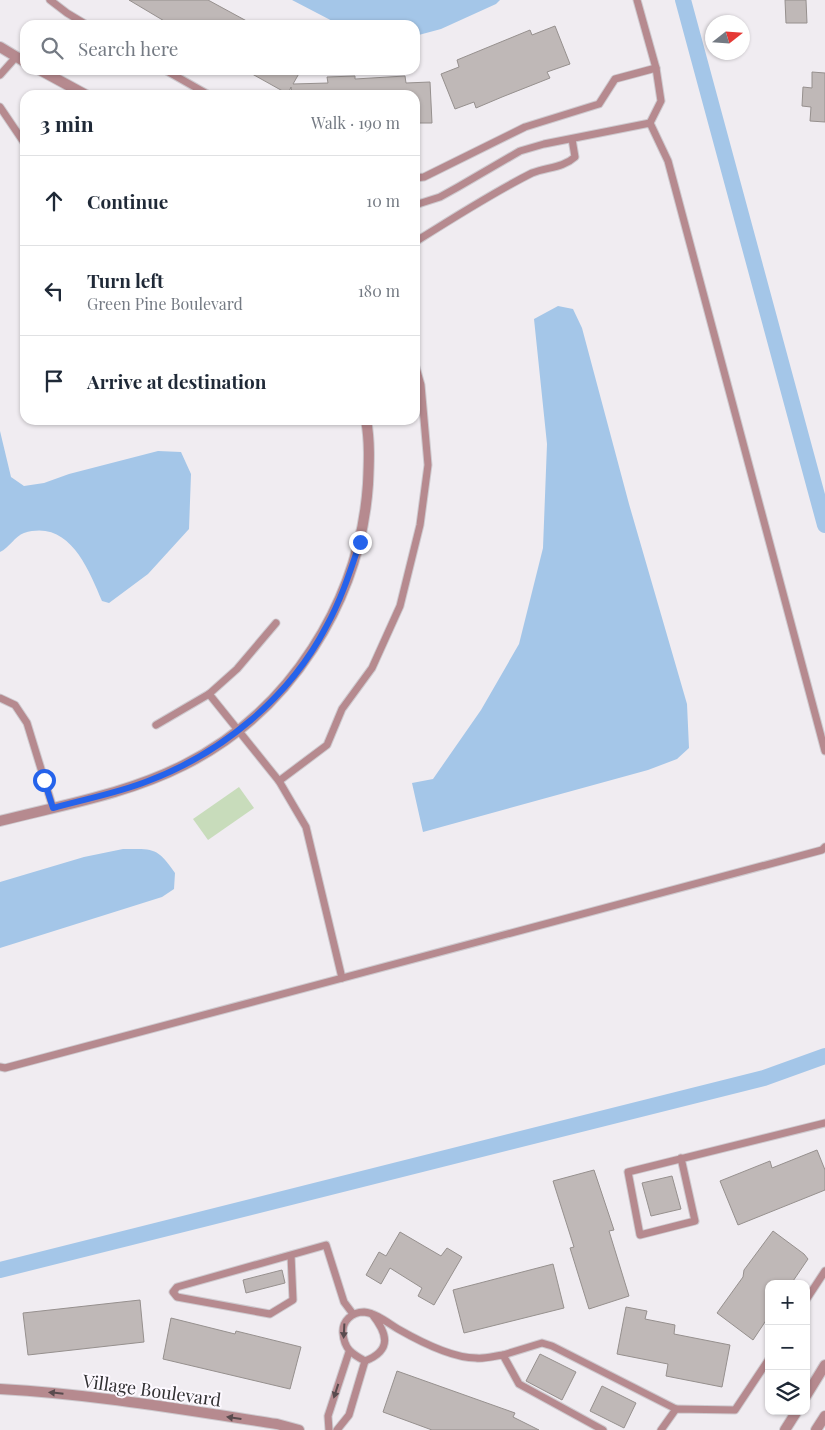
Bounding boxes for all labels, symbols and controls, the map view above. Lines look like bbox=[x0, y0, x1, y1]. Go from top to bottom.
north arrow bbox=[705, 15, 750, 60]
search box bbox=[20, 20, 420, 75]
icon: search bbox=[38, 34, 66, 62]
text: Search here bbox=[78, 35, 178, 61]
text: 3 min bbox=[40, 109, 94, 137]
text: Walk · 190 m bbox=[311, 112, 400, 133]
icon: ahead bbox=[40, 187, 68, 215]
text: Continue bbox=[87, 188, 168, 214]
text: 10 m bbox=[366, 190, 400, 211]
text: Turn left bbox=[87, 267, 164, 293]
icon: left bbox=[40, 277, 68, 305]
text: 180 m bbox=[358, 280, 400, 301]
text: Green Pine Boulevard bbox=[87, 293, 243, 314]
icon: arrive bbox=[40, 367, 68, 395]
text: Arrive at destination bbox=[87, 368, 267, 394]
route end bbox=[349, 531, 372, 554]
route start bbox=[33, 769, 56, 792]
map controls bbox=[765, 1280, 810, 1415]
button: + bbox=[765, 1280, 810, 1325]
one-way arrow bbox=[340, 1324, 348, 1340]
button: − bbox=[765, 1325, 810, 1370]
street label: Village Boulevard bbox=[80, 1368, 223, 1412]
button: layers bbox=[765, 1370, 810, 1415]
one-way arrow bbox=[332, 1383, 339, 1398]
one-way arrow bbox=[47, 1389, 63, 1397]
one-way arrow bbox=[226, 1413, 242, 1421]

